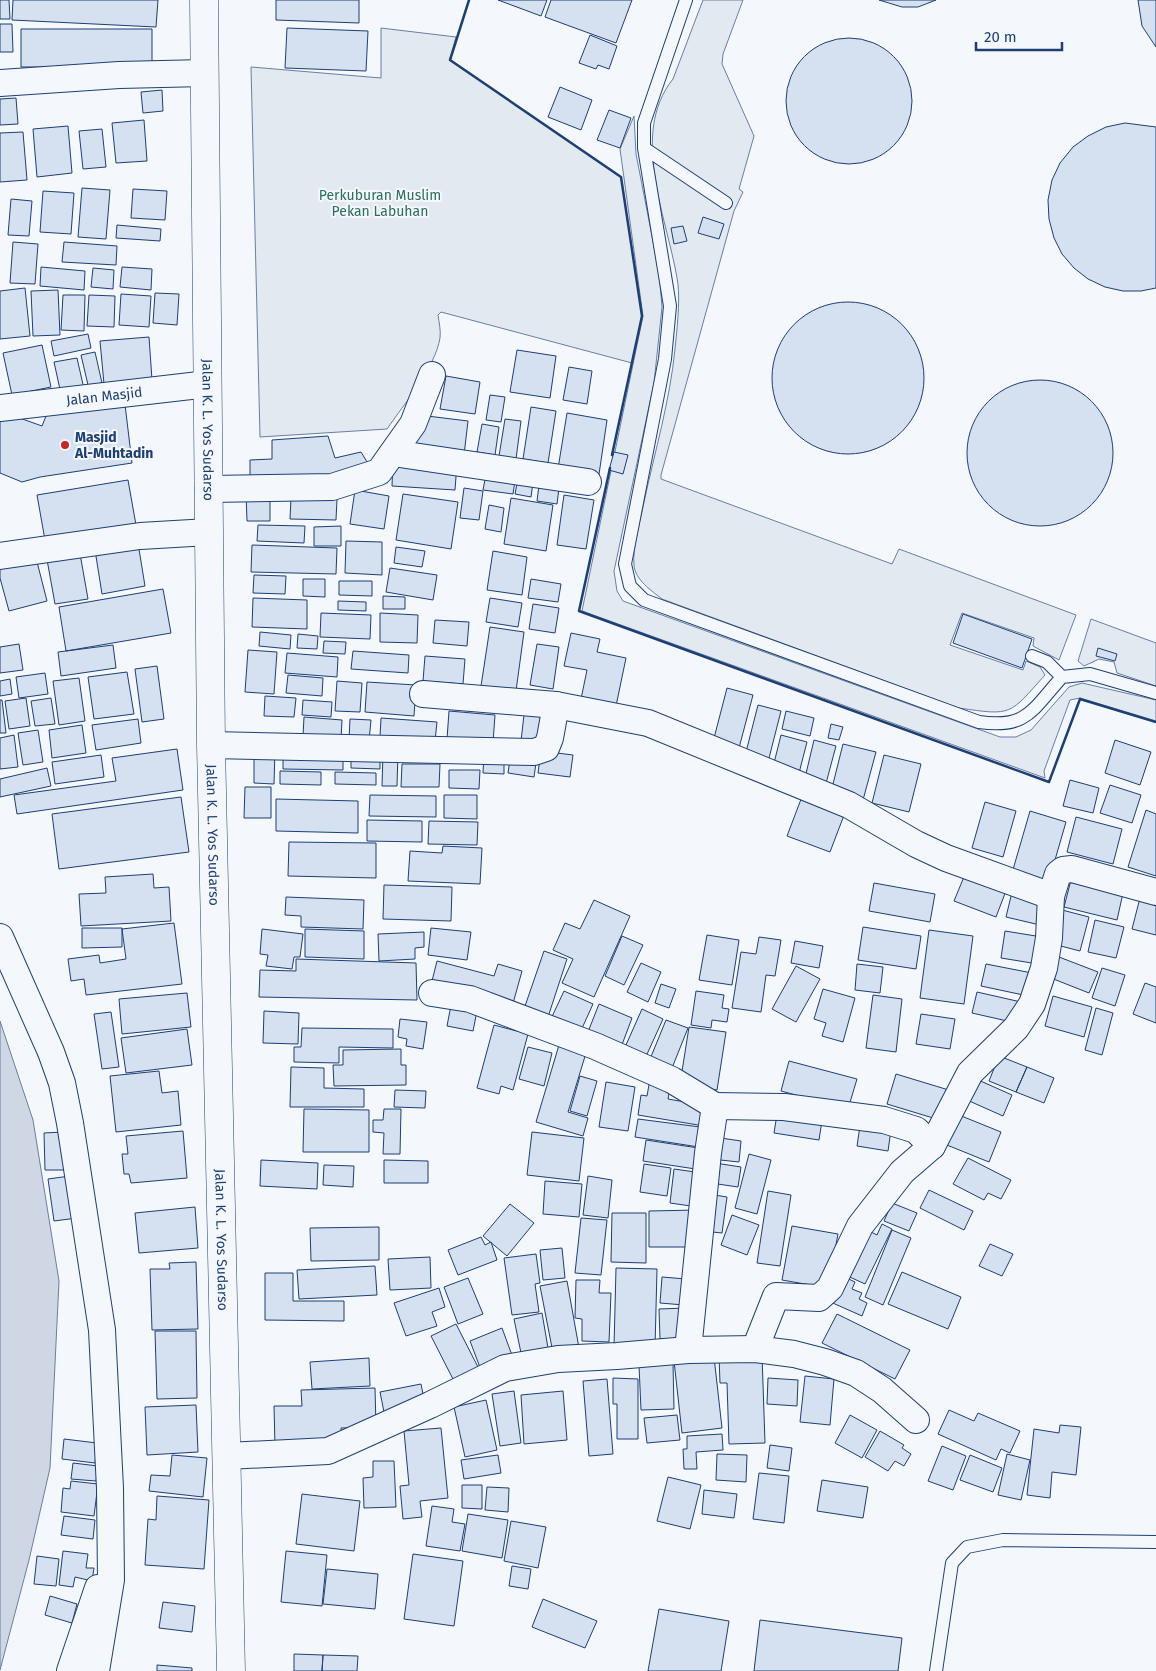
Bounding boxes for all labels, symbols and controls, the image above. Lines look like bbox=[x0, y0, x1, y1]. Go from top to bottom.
scale bar bbox=[976, 20, 1062, 52]
text: 20 m bbox=[984, 28, 1017, 46]
park label: Perkuburan Muslim Pekan Labuhan bbox=[319, 187, 441, 220]
street label: Jalan K. L. Yos Sudarso bbox=[198, 359, 217, 501]
street label: Jalan Masjid bbox=[65, 384, 143, 409]
place label: Masjid Al-Muhtadin bbox=[74, 429, 153, 462]
marker: Masjid Al-Muhtadin bbox=[59, 439, 71, 451]
street label: Jalan K. L. Yos Sudarso bbox=[202, 764, 222, 906]
street label: Jalan K. L. Yos Sudarso bbox=[211, 1169, 231, 1311]

